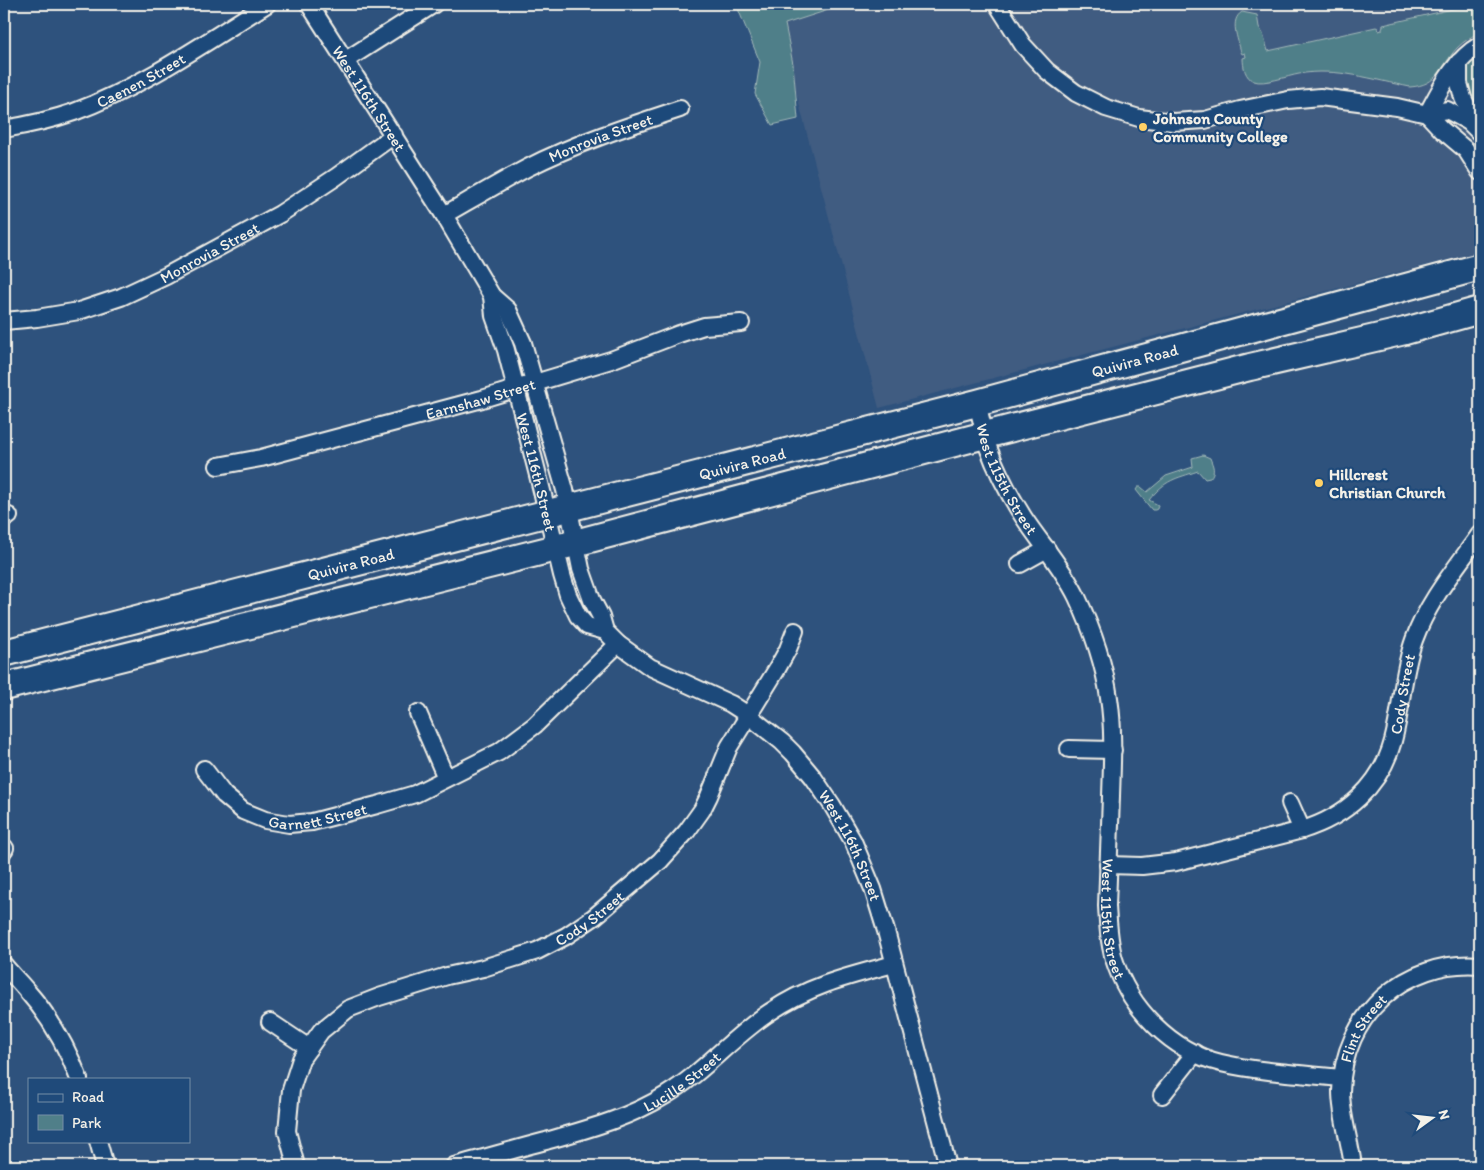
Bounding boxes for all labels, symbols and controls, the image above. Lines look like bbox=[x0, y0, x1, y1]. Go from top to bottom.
street label: West 116th Street bbox=[329, 42, 410, 155]
street label: Caenen Street bbox=[93, 49, 188, 111]
street label: Monrovia Street bbox=[545, 109, 655, 166]
place label: Johnson County Community College bbox=[1152, 109, 1288, 147]
marker: Johnson County Community College bbox=[1137, 121, 1149, 133]
street label: Monrovia Street bbox=[157, 218, 262, 287]
street label: Quivira Road bbox=[1089, 340, 1180, 381]
street label: Earnshaw Street bbox=[424, 374, 537, 423]
street label: West 116th Street bbox=[513, 411, 561, 533]
street label: West 115th Street bbox=[973, 421, 1042, 538]
street label: Quivira Road bbox=[697, 443, 788, 484]
place label: Hillcrest Christian Church bbox=[1329, 465, 1446, 502]
marker: Hillcrest Christian Church bbox=[1313, 477, 1325, 489]
street label: Quivira Road bbox=[305, 544, 396, 584]
street label: Cody Street bbox=[1386, 652, 1419, 736]
street label: West 116th Street bbox=[815, 786, 886, 903]
street label: Garnett Street bbox=[267, 799, 369, 834]
street label: West 115th Street bbox=[1097, 858, 1130, 982]
street label: Cody Street bbox=[552, 886, 628, 950]
street label: Flint Street bbox=[1336, 990, 1390, 1065]
street label: Lucille Street bbox=[640, 1047, 724, 1116]
legend bbox=[28, 1078, 190, 1142]
text: Road bbox=[72, 1088, 105, 1106]
north arrow bbox=[1406, 1092, 1456, 1142]
text: N bbox=[1435, 1108, 1454, 1122]
text: Park bbox=[72, 1114, 102, 1132]

